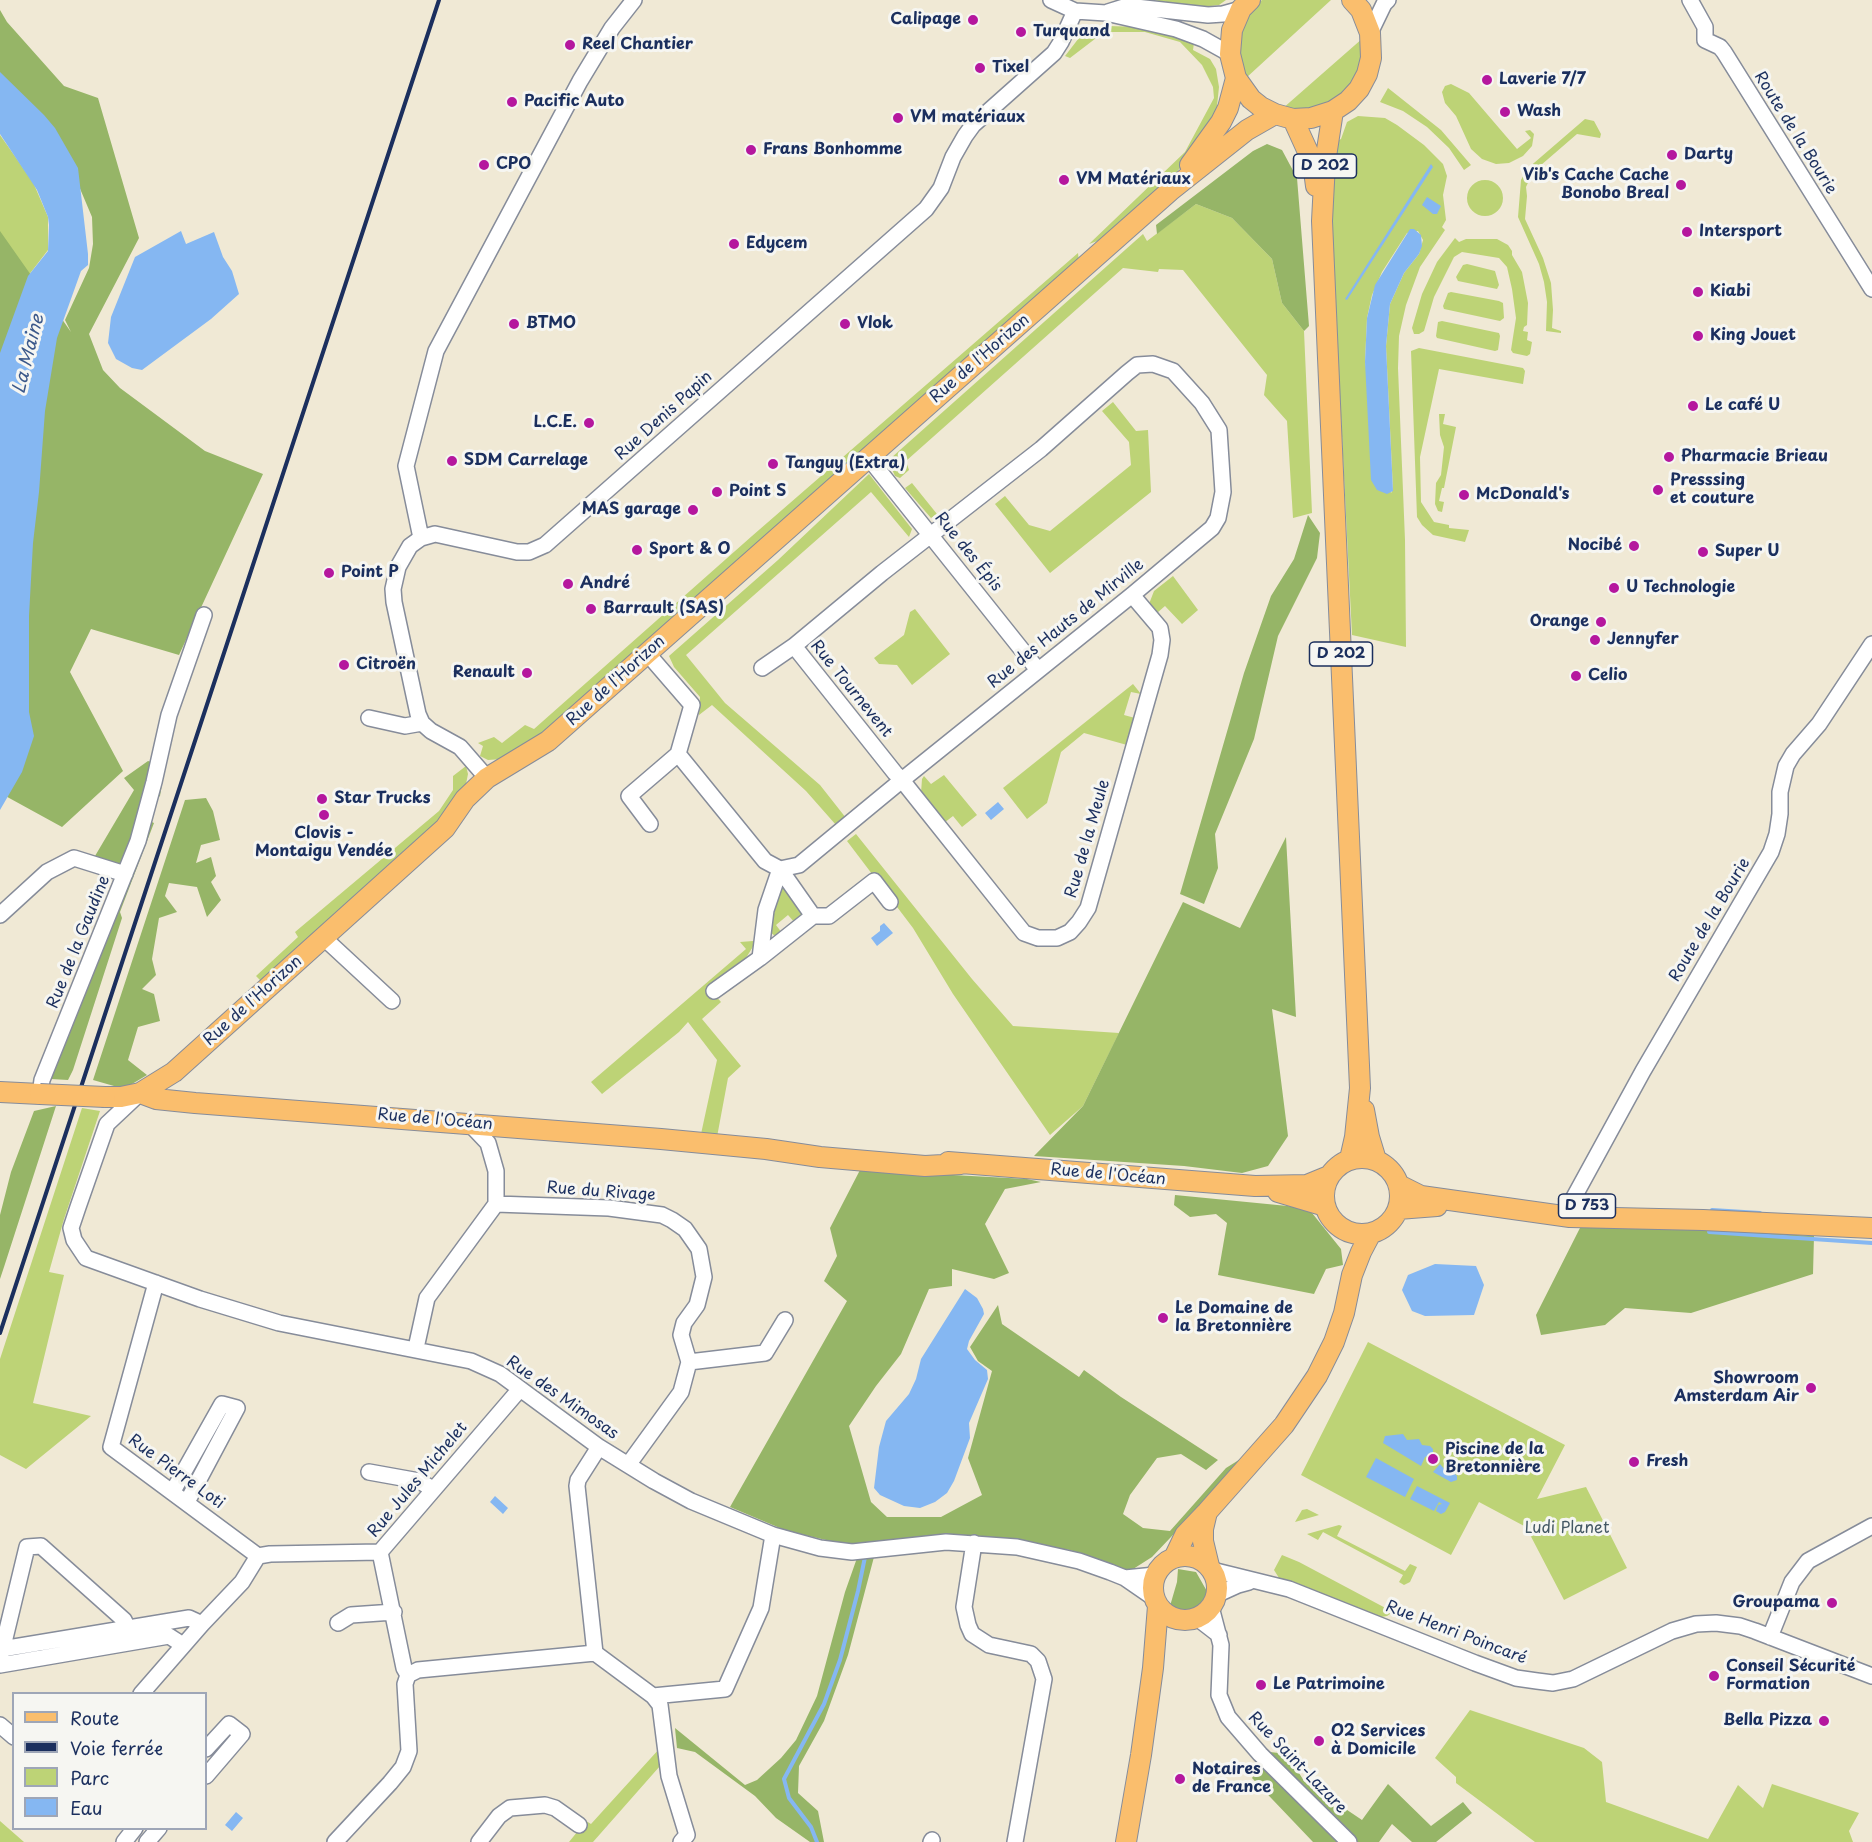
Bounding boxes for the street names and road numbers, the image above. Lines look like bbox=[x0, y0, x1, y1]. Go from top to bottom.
street label: Route de la Bourie bbox=[1750, 68, 1840, 198]
road number: D 202 bbox=[1294, 154, 1356, 178]
street label: Rue de l'Horizon bbox=[926, 311, 1034, 407]
street label: Rue Denis Papin bbox=[612, 367, 716, 465]
street label: Rue des Épis bbox=[930, 509, 1006, 595]
street label: Rue des Hauts de Mirville bbox=[984, 555, 1148, 693]
street label: Rue de l'Horizon bbox=[563, 632, 669, 730]
street label: Rue Tournevent bbox=[806, 637, 896, 741]
road number: D 202 bbox=[1310, 642, 1372, 666]
street label: Rue de la Meule bbox=[1062, 778, 1114, 900]
street label: Route de la Bourie bbox=[1665, 855, 1755, 985]
street label: Rue de la Gaudine bbox=[44, 873, 114, 1011]
street label: Rue de l'Horizon bbox=[200, 952, 306, 1050]
street label: Rue de l'Océan bbox=[377, 1105, 493, 1135]
street label: Rue de l'Océan bbox=[1050, 1160, 1166, 1190]
street label: Rue du Rivage bbox=[546, 1179, 656, 1205]
road number: D 753 bbox=[1558, 1194, 1616, 1218]
street label: Rue des Mimosas bbox=[502, 1352, 622, 1444]
street label: Rue Jules Michelet bbox=[364, 1419, 472, 1541]
street label: Rue Pierre Loti bbox=[124, 1431, 228, 1513]
street label: Rue Henri Poincaré bbox=[1383, 1597, 1529, 1669]
street label: Rue Saint-Lazare bbox=[1244, 1708, 1350, 1818]

